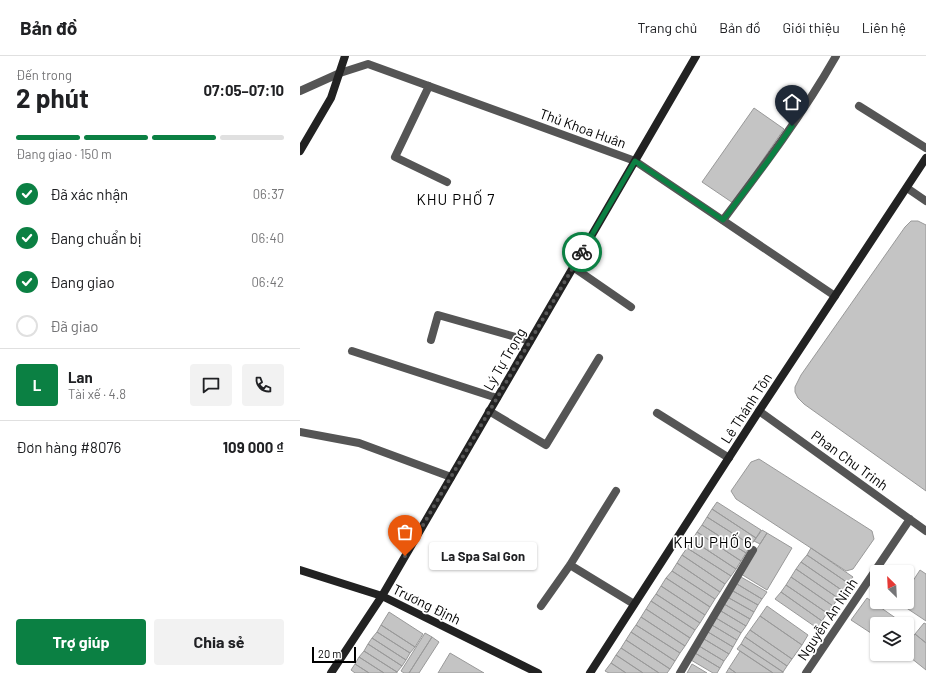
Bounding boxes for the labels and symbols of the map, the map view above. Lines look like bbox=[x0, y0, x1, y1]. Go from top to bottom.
pin bbox=[775, 85, 809, 126]
street label: Thủ Khoa Huân bbox=[537, 104, 629, 152]
district label: KHU PHỐ 7 bbox=[417, 189, 495, 208]
courier bbox=[562, 232, 602, 272]
street label: Lý Tự Trọng bbox=[479, 325, 529, 393]
street label: Lê Thánh Tôn bbox=[717, 369, 775, 447]
street label: Phan Chu Trinh bbox=[808, 426, 892, 494]
pin bbox=[388, 515, 422, 556]
district label: KHU PHỐ 6 bbox=[673, 532, 753, 551]
callout: La Spa Sai Gon bbox=[429, 542, 537, 570]
north arrow bbox=[870, 565, 914, 609]
street label: Nguyễn An Ninh bbox=[793, 575, 861, 663]
street label: Trương Định bbox=[390, 580, 464, 628]
scale bar bbox=[312, 645, 356, 664]

